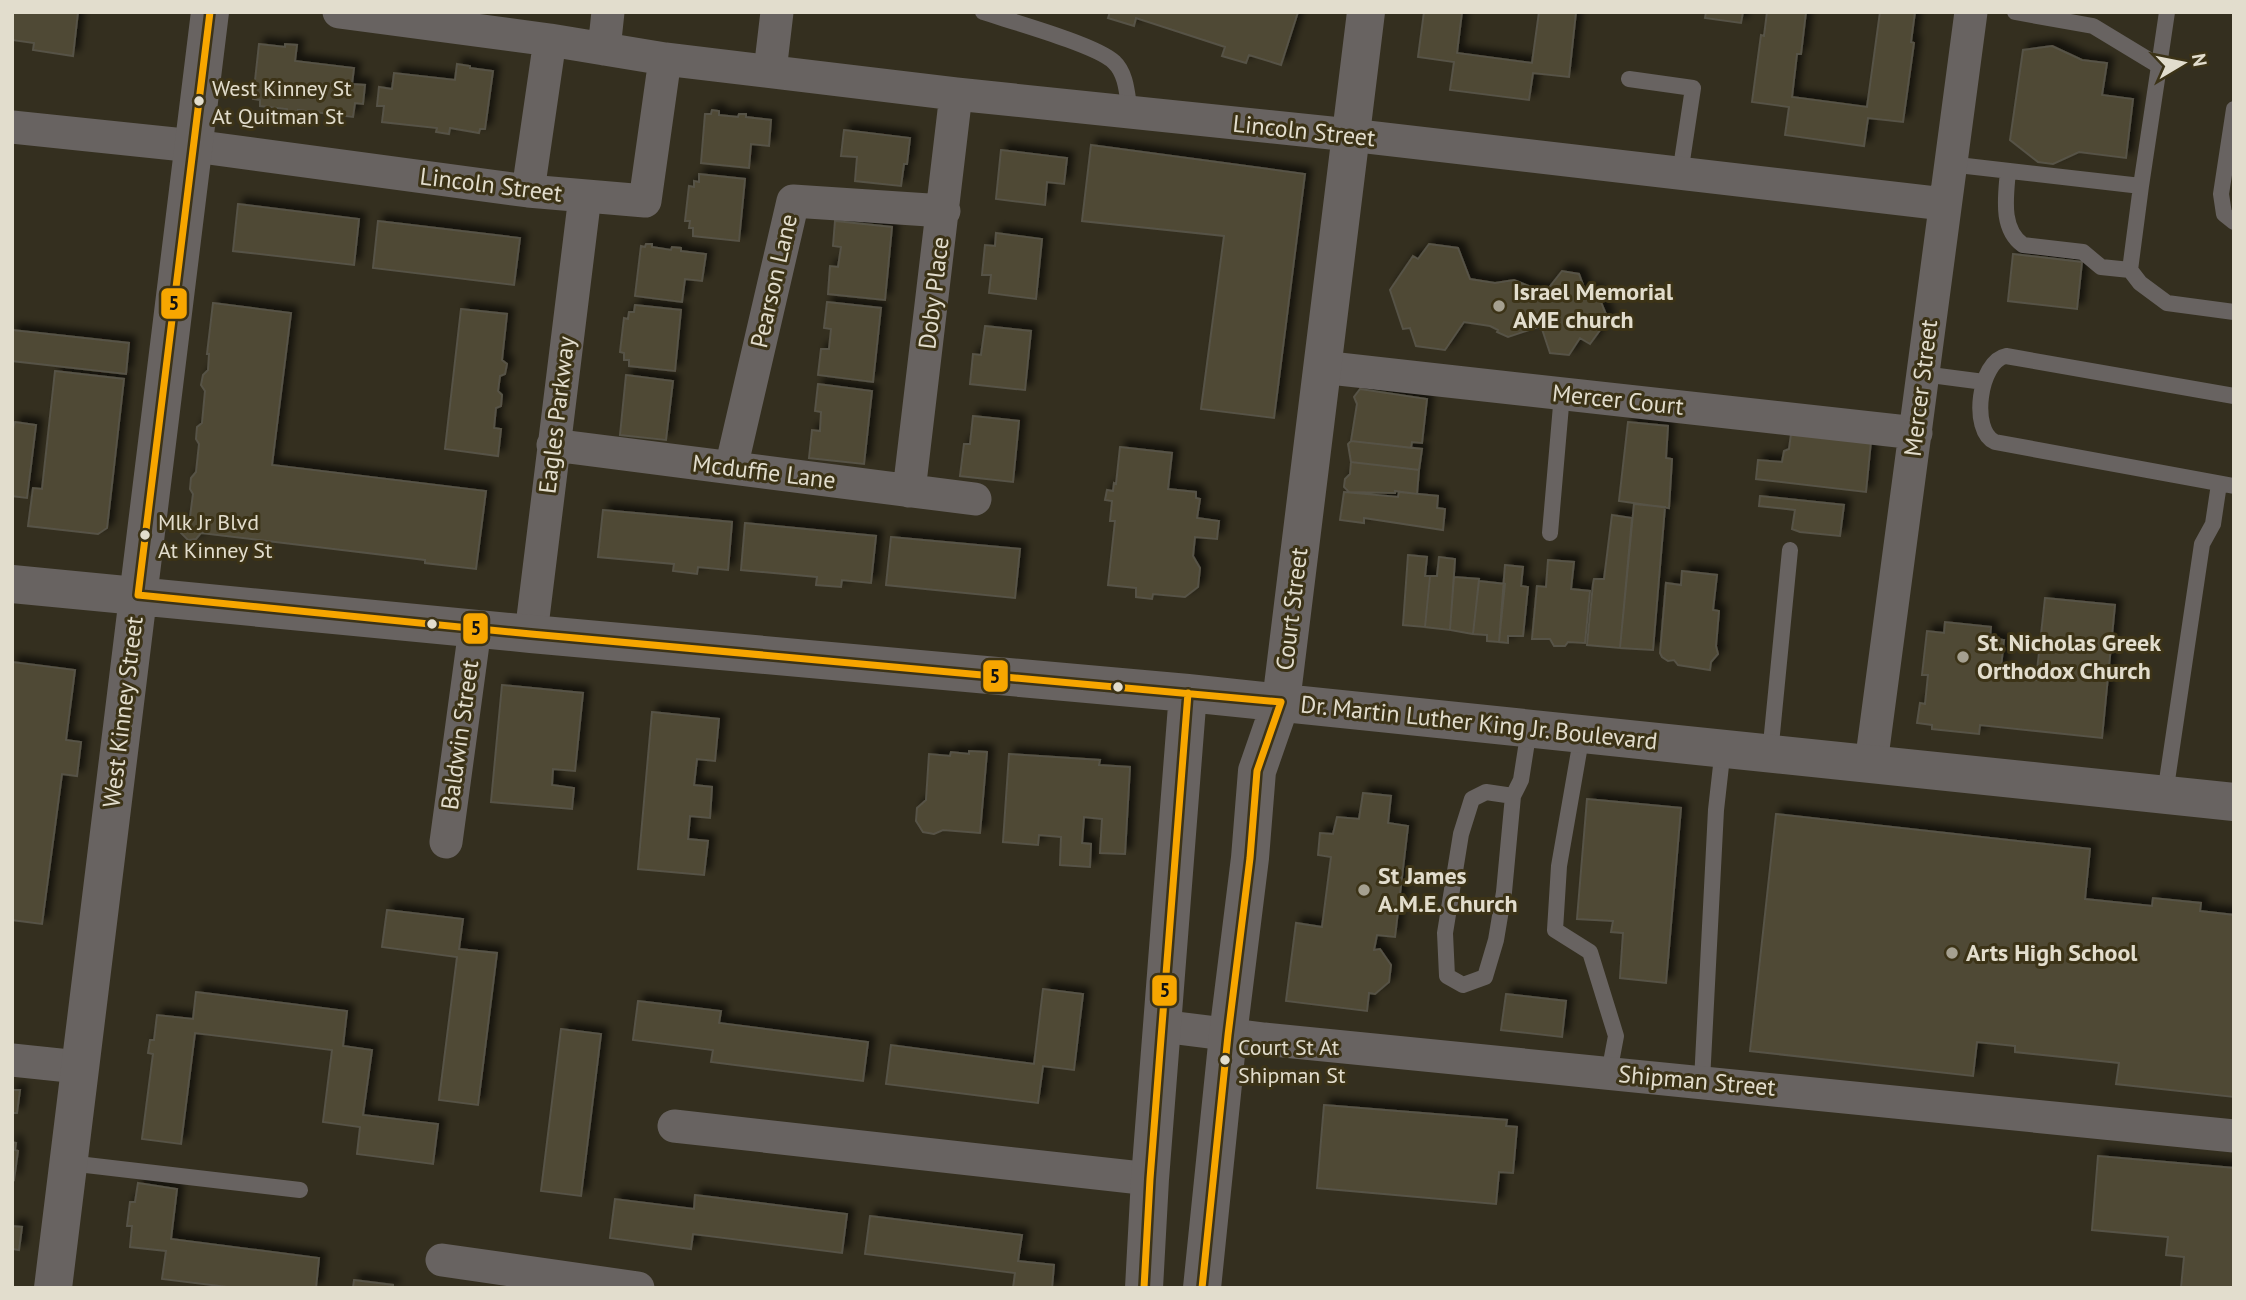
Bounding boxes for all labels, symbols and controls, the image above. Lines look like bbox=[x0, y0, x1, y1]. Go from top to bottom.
north arrow bbox=[2148, 28, 2218, 98]
text: N bbox=[2187, 52, 2213, 68]
place label: West Kinney St At Quitman St bbox=[212, 74, 352, 130]
marker: West Kinney St At Quitman St bbox=[192, 94, 206, 108]
street label: Lincoln Street bbox=[1231, 108, 1377, 153]
street label: Lincoln Street bbox=[418, 160, 564, 209]
street label: Pearson Lane bbox=[743, 211, 804, 351]
street label: Doby Place bbox=[911, 235, 956, 351]
place label: Israel Memorial AME church bbox=[1513, 276, 1674, 335]
line badge: 5 bbox=[160, 287, 188, 320]
text: 5 bbox=[169, 291, 179, 315]
marker: Israel Memorial AME church bbox=[1491, 298, 1507, 314]
street label: Mercer Street bbox=[1897, 318, 1944, 458]
street label: Eagles Parkway bbox=[531, 335, 582, 495]
street label: Mercer Court bbox=[1551, 377, 1685, 422]
street label: Mcduffie Lane bbox=[691, 447, 837, 496]
place label: Mlk Jr Blvd At Kinney St bbox=[158, 508, 273, 564]
marker: Mlk Jr Blvd At Kinney St bbox=[138, 528, 152, 542]
street label: Court Street bbox=[1269, 546, 1314, 672]
line badge: 5 bbox=[462, 612, 489, 645]
street label: West Kinney Street bbox=[95, 614, 150, 809]
text: 5 bbox=[471, 616, 481, 640]
unlabelled marker bbox=[425, 617, 439, 631]
place label: St. Nicholas Greek Orthodox Church bbox=[1977, 627, 2161, 686]
marker: St. Nicholas Greek Orthodox Church bbox=[1955, 649, 1971, 665]
street label: Baldwin Street bbox=[434, 658, 485, 812]
line badge: 5 bbox=[982, 659, 1009, 693]
text: 5 bbox=[990, 664, 1000, 688]
unlabelled marker bbox=[1111, 680, 1125, 694]
street label: Dr. Martin Luther King Jr. Boulevard bbox=[1299, 688, 1659, 757]
place label: St James A.M.E. Church bbox=[1378, 860, 1518, 919]
marker: St James A.M.E. Church bbox=[1356, 882, 1372, 898]
place label: Arts High School bbox=[1966, 937, 2138, 968]
marker: Arts High School bbox=[1944, 945, 1960, 961]
line badge: 5 bbox=[1151, 974, 1178, 1007]
text: 5 bbox=[1160, 978, 1170, 1002]
place label: Court St At Shipman St bbox=[1238, 1033, 1346, 1089]
marker: Court St At Shipman St bbox=[1218, 1053, 1232, 1067]
street label: Shipman Street bbox=[1617, 1058, 1777, 1103]

